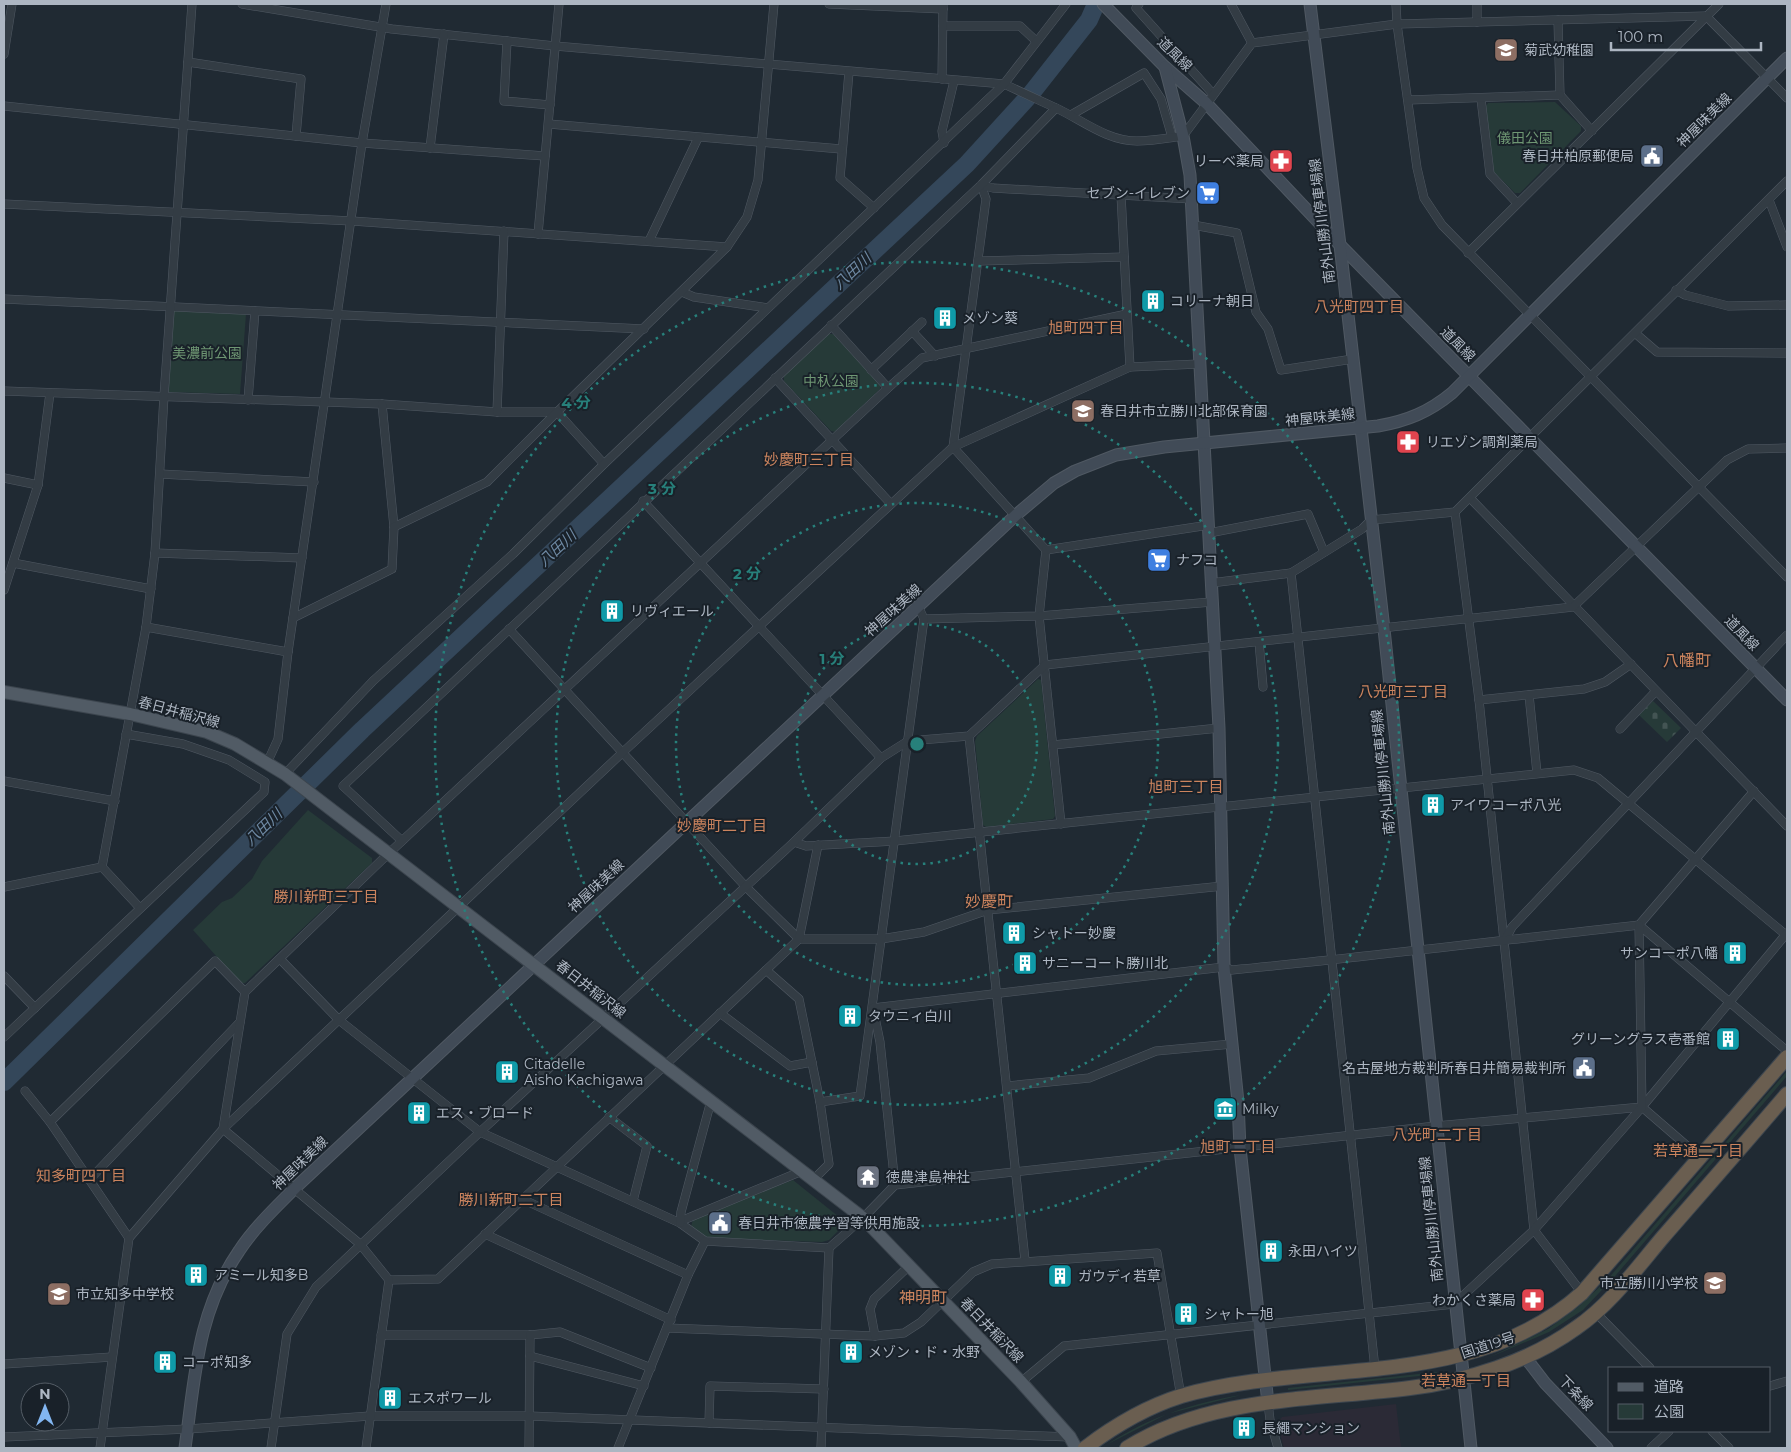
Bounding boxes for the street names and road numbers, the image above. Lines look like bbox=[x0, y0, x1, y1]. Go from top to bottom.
street label: 道風線 bbox=[1154, 33, 1196, 75]
street label: 神屋味美線 bbox=[1673, 89, 1735, 151]
street label: 南外山勝川停車場線 bbox=[1305, 157, 1339, 285]
street label: 道風線 bbox=[1437, 323, 1479, 365]
street label: 神屋味美線 bbox=[1284, 404, 1356, 430]
street label: 神屋味美線 bbox=[861, 580, 925, 640]
street label: 道風線 bbox=[1721, 612, 1763, 654]
street label: 春日井稲沢線 bbox=[136, 692, 222, 732]
street label: 南外山勝川停車場線 bbox=[1367, 708, 1399, 836]
street label: 神屋味美線 bbox=[564, 856, 628, 916]
street label: 春日井稲沢線 bbox=[552, 956, 630, 1022]
street label: 神屋味美線 bbox=[269, 1132, 331, 1194]
street label: 南外山勝川停車場線 bbox=[1415, 1155, 1447, 1283]
street label: 春日井稲沢線 bbox=[956, 1294, 1028, 1366]
street label: 国道19号 bbox=[1459, 1328, 1517, 1362]
street label: 下条線 bbox=[1555, 1372, 1597, 1414]

